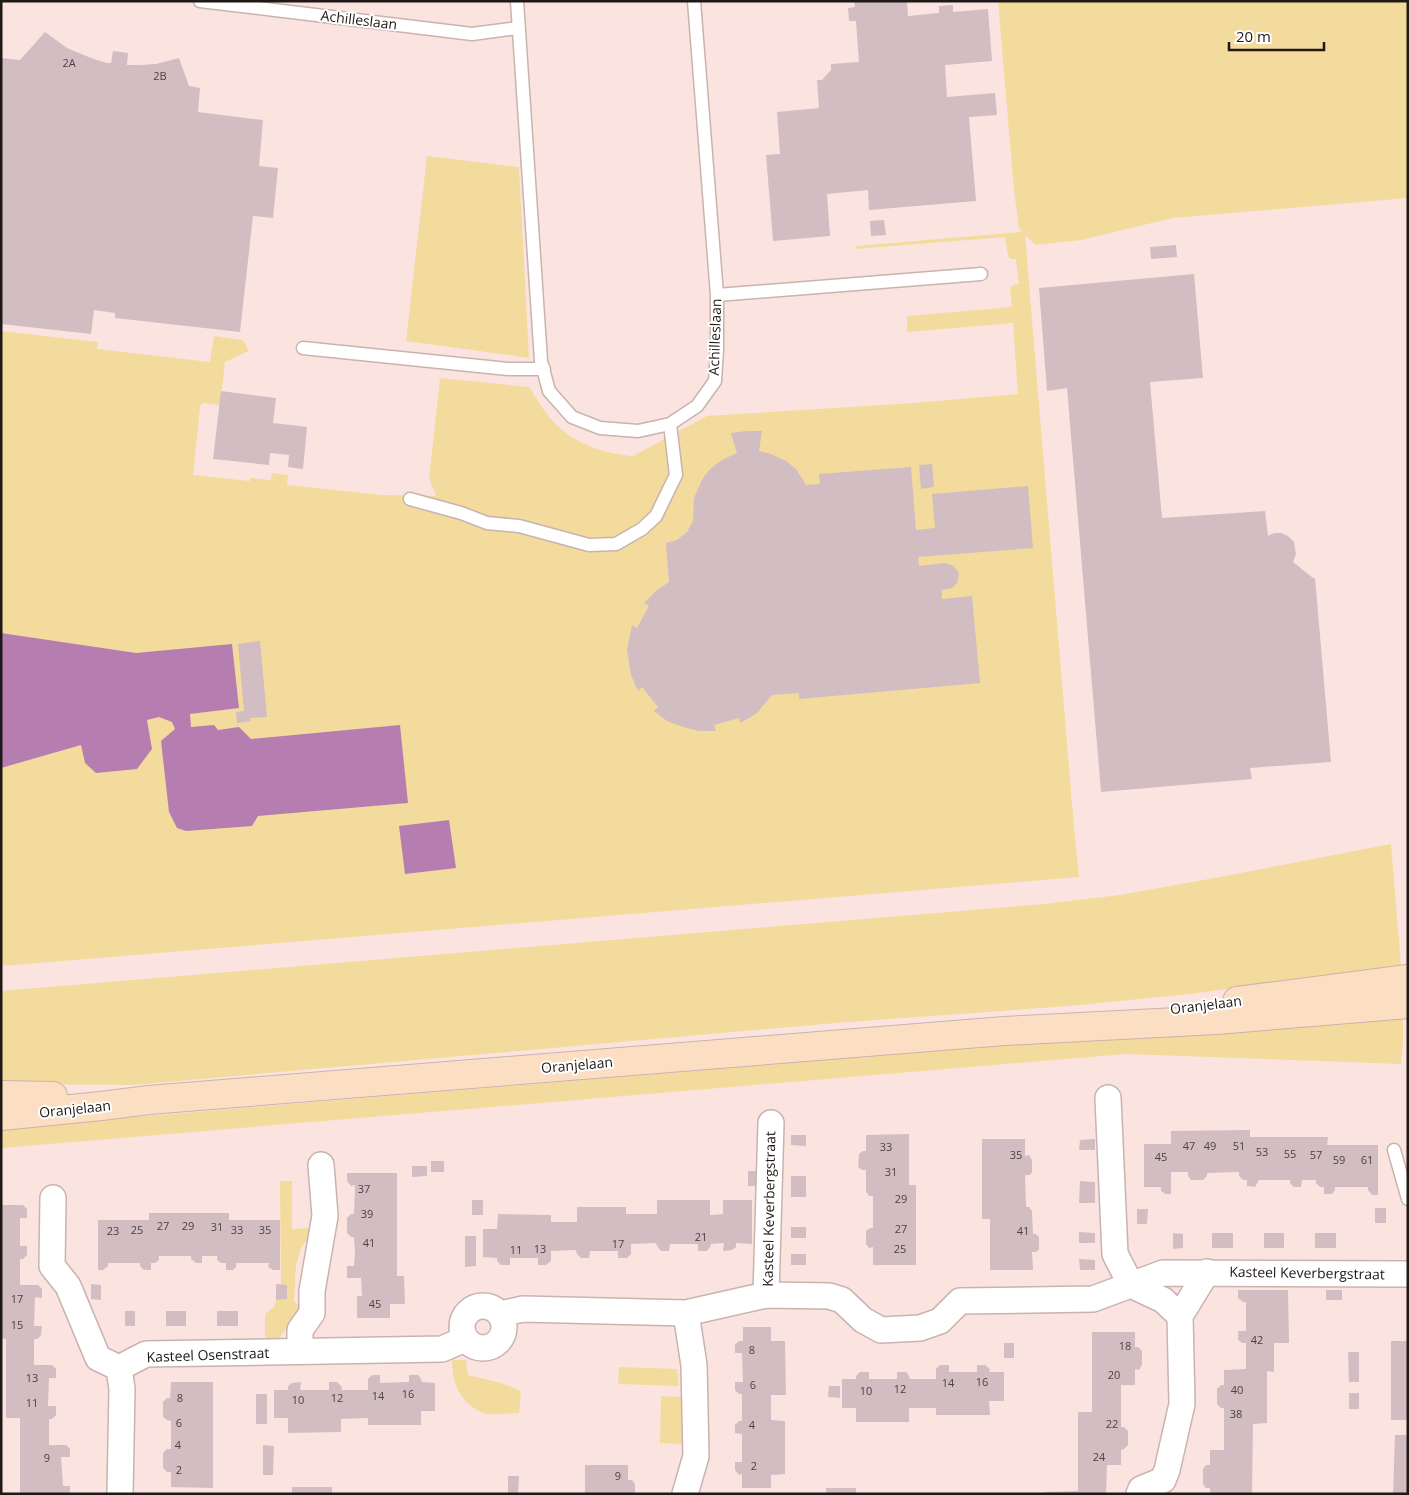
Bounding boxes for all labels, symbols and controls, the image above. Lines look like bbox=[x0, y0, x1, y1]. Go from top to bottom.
street label: Achilleslaan bbox=[320, 5, 398, 34]
scale bar bbox=[1229, 20, 1324, 52]
text: 20 m bbox=[1236, 26, 1271, 46]
house number: 2A bbox=[62, 55, 76, 70]
house number: 2B bbox=[153, 68, 167, 83]
street label: Achilleslaan bbox=[704, 298, 725, 376]
street label: Oranjelaan bbox=[1169, 991, 1243, 1018]
street label: Oranjelaan bbox=[540, 1052, 614, 1077]
street label: Oranjelaan bbox=[38, 1095, 112, 1122]
street label: Kasteel Keverbergstraat bbox=[758, 1131, 779, 1287]
house number: 47 bbox=[1183, 1138, 1195, 1153]
house number: 49 bbox=[1204, 1138, 1216, 1153]
house number: 51 bbox=[1233, 1138, 1245, 1153]
house number: 33 bbox=[880, 1139, 892, 1154]
house number: 53 bbox=[1256, 1144, 1268, 1159]
house number: 55 bbox=[1284, 1146, 1296, 1161]
house number: 35 bbox=[1010, 1147, 1022, 1162]
house number: 57 bbox=[1310, 1147, 1322, 1162]
house number: 45 bbox=[1155, 1149, 1167, 1164]
house number: 59 bbox=[1333, 1152, 1345, 1167]
house number: 61 bbox=[1361, 1152, 1373, 1167]
house number: 31 bbox=[885, 1164, 897, 1179]
house number: 37 bbox=[358, 1181, 370, 1196]
house number: 29 bbox=[895, 1191, 907, 1206]
house number: 39 bbox=[361, 1206, 373, 1221]
house number: 27 bbox=[157, 1218, 169, 1233]
house number: 29 bbox=[182, 1218, 194, 1233]
house number: 31 bbox=[211, 1219, 223, 1234]
house number: 27 bbox=[895, 1221, 907, 1236]
house number: 25 bbox=[131, 1222, 143, 1237]
house number: 33 bbox=[231, 1222, 243, 1237]
house number: 35 bbox=[259, 1222, 271, 1237]
house number: 23 bbox=[107, 1223, 119, 1238]
house number: 41 bbox=[1017, 1223, 1029, 1238]
house number: 21 bbox=[695, 1229, 707, 1244]
house number: 41 bbox=[363, 1235, 375, 1250]
house number: 17 bbox=[612, 1236, 624, 1251]
house number: 13 bbox=[534, 1241, 546, 1256]
house number: 25 bbox=[894, 1241, 906, 1256]
house number: 11 bbox=[510, 1242, 522, 1257]
street label: Kasteel Keverbergstraat bbox=[1229, 1262, 1385, 1283]
house number: 17 bbox=[11, 1291, 23, 1306]
house number: 45 bbox=[369, 1296, 381, 1311]
house number: 15 bbox=[11, 1317, 23, 1332]
house number: 42 bbox=[1251, 1332, 1263, 1347]
house number: 18 bbox=[1119, 1338, 1131, 1353]
house number: 8 bbox=[749, 1342, 755, 1357]
street label: Kasteel Osenstraat bbox=[146, 1343, 270, 1366]
house number: 20 bbox=[1108, 1367, 1120, 1382]
house number: 13 bbox=[26, 1370, 38, 1385]
house number: 16 bbox=[976, 1374, 988, 1389]
house number: 14 bbox=[942, 1375, 955, 1390]
house number: 6 bbox=[750, 1377, 756, 1392]
house number: 12 bbox=[894, 1381, 906, 1396]
house number: 40 bbox=[1231, 1382, 1243, 1397]
house number: 10 bbox=[860, 1383, 872, 1398]
house number: 16 bbox=[402, 1386, 414, 1401]
house number: 14 bbox=[372, 1388, 385, 1403]
house number: 8 bbox=[177, 1390, 183, 1405]
house number: 12 bbox=[331, 1390, 343, 1405]
house number: 10 bbox=[292, 1392, 304, 1407]
house number: 11 bbox=[26, 1395, 38, 1410]
house number: 38 bbox=[1230, 1406, 1242, 1421]
house number: 6 bbox=[176, 1415, 182, 1430]
house number: 22 bbox=[1106, 1416, 1118, 1431]
house number: 4 bbox=[749, 1417, 756, 1432]
house number: 4 bbox=[175, 1437, 182, 1452]
house number: 24 bbox=[1093, 1449, 1106, 1464]
house number: 9 bbox=[44, 1450, 50, 1465]
house number: 2 bbox=[751, 1458, 757, 1473]
house number: 2 bbox=[176, 1462, 182, 1477]
house number: 9 bbox=[615, 1468, 621, 1483]

